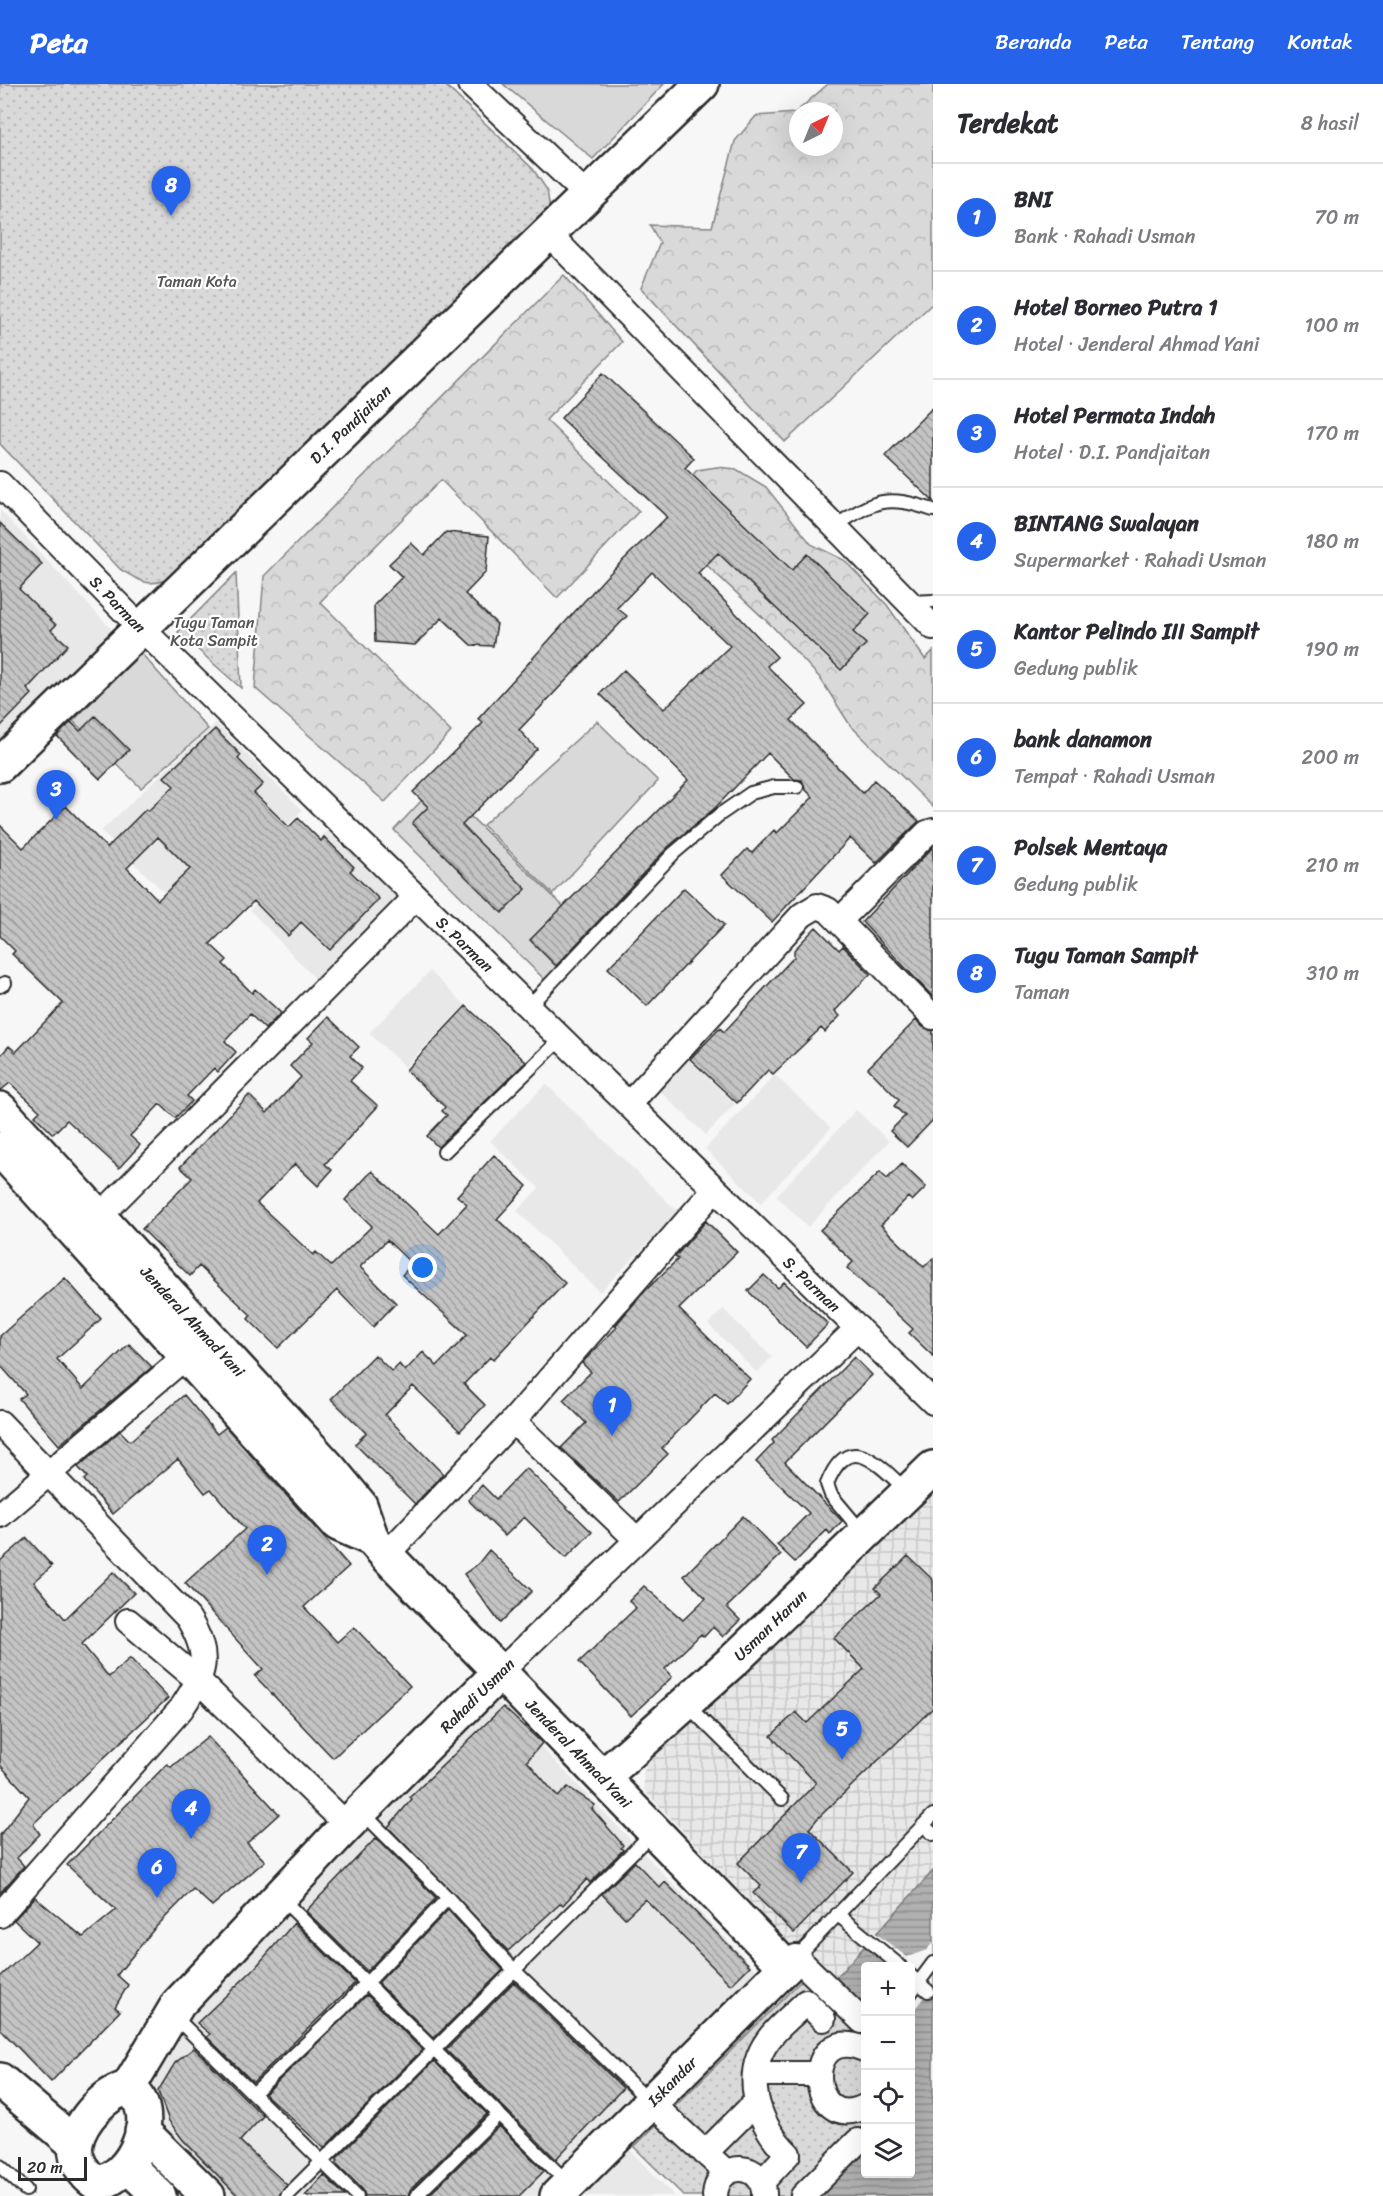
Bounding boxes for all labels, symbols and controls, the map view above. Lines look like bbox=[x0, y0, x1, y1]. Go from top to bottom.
text: Peta bbox=[30, 18, 88, 67]
text: Beranda bbox=[995, 23, 1071, 61]
text: Peta bbox=[1104, 23, 1148, 61]
text: Tentang bbox=[1181, 23, 1254, 61]
text: Kontak bbox=[1287, 23, 1353, 61]
text: Terdekat bbox=[957, 100, 1058, 146]
north arrow bbox=[789, 102, 843, 156]
text: 8 hasil bbox=[1301, 106, 1359, 141]
pin: 8 bbox=[152, 166, 190, 216]
text: BNI bbox=[1014, 180, 1052, 219]
text: 1 bbox=[972, 200, 981, 235]
text: 70 m bbox=[1314, 200, 1359, 235]
text: Bank · Rahadi Usman bbox=[1014, 219, 1195, 254]
park label: Taman Kota bbox=[157, 267, 237, 296]
text: Hotel Borneo Putra 1 bbox=[1014, 288, 1218, 327]
text: 2 bbox=[971, 308, 982, 343]
text: 100 m bbox=[1305, 308, 1359, 343]
text: Hotel · Jenderal Ahmad Yani bbox=[1014, 327, 1259, 362]
street label: D.I. Pandjaitan bbox=[303, 377, 398, 471]
text: Hotel Permata Indah bbox=[1014, 396, 1215, 435]
text: 3 bbox=[971, 416, 982, 451]
text: 170 m bbox=[1306, 416, 1359, 451]
text: Hotel · D.I. Pandjaitan bbox=[1014, 435, 1210, 470]
text: BINTANG Swalayan bbox=[1014, 504, 1199, 543]
text: 4 bbox=[970, 524, 983, 559]
text: 180 m bbox=[1305, 524, 1359, 559]
text: Supermarket · Rahadi Usman bbox=[1014, 543, 1266, 578]
street label: S. Parman bbox=[82, 568, 153, 641]
park label: Tugu Taman Kota Sampit bbox=[170, 608, 258, 655]
text: Kantor Pelindo III Sampit bbox=[1014, 612, 1259, 651]
text: 5 bbox=[970, 632, 983, 667]
text: 190 m bbox=[1305, 632, 1359, 667]
text: Gedung publik bbox=[1014, 651, 1138, 686]
text: bank danamon bbox=[1014, 720, 1152, 759]
text: 6 bbox=[971, 740, 982, 775]
text: 200 m bbox=[1302, 740, 1359, 775]
text: Tempat · Rahadi Usman bbox=[1014, 759, 1215, 794]
pin: 3 bbox=[36, 770, 76, 820]
text: Polsek Mentaya bbox=[1014, 828, 1167, 867]
text: 7 bbox=[971, 848, 982, 883]
text: 210 m bbox=[1306, 848, 1359, 883]
text: Gedung publik bbox=[1014, 867, 1138, 902]
street label: S. Parman bbox=[429, 909, 501, 980]
text: Tugu Taman Sampit bbox=[1014, 936, 1197, 975]
text: 8 bbox=[970, 956, 983, 991]
text: 310 m bbox=[1306, 956, 1359, 991]
text: Taman bbox=[1014, 975, 1070, 1010]
street label: S. Parman bbox=[776, 1249, 848, 1320]
your location bbox=[408, 1253, 437, 1282]
street label: Jenderal Ahmad Yani bbox=[132, 1258, 253, 1384]
pin: 1 bbox=[592, 1386, 632, 1436]
pin: 2 bbox=[248, 1526, 286, 1575]
street label: Usman Harun bbox=[726, 1582, 815, 1669]
street label: Rahadi Usman bbox=[433, 1650, 522, 1740]
street label: Jenderal Ahmad Yani bbox=[517, 1691, 640, 1816]
pin: 5 bbox=[822, 1710, 862, 1760]
pin: 4 bbox=[172, 1790, 210, 1839]
pin: 7 bbox=[782, 1834, 820, 1883]
pin: 6 bbox=[138, 1848, 176, 1898]
map controls bbox=[861, 1962, 915, 2178]
button: + bbox=[861, 1962, 915, 2016]
button: − bbox=[861, 2016, 915, 2070]
street label: Iskandar bbox=[639, 2048, 706, 2114]
button: locate bbox=[861, 2070, 915, 2124]
button: layers bbox=[861, 2124, 915, 2178]
text: 20 m bbox=[27, 2153, 63, 2182]
scale bar bbox=[18, 2154, 87, 2182]

